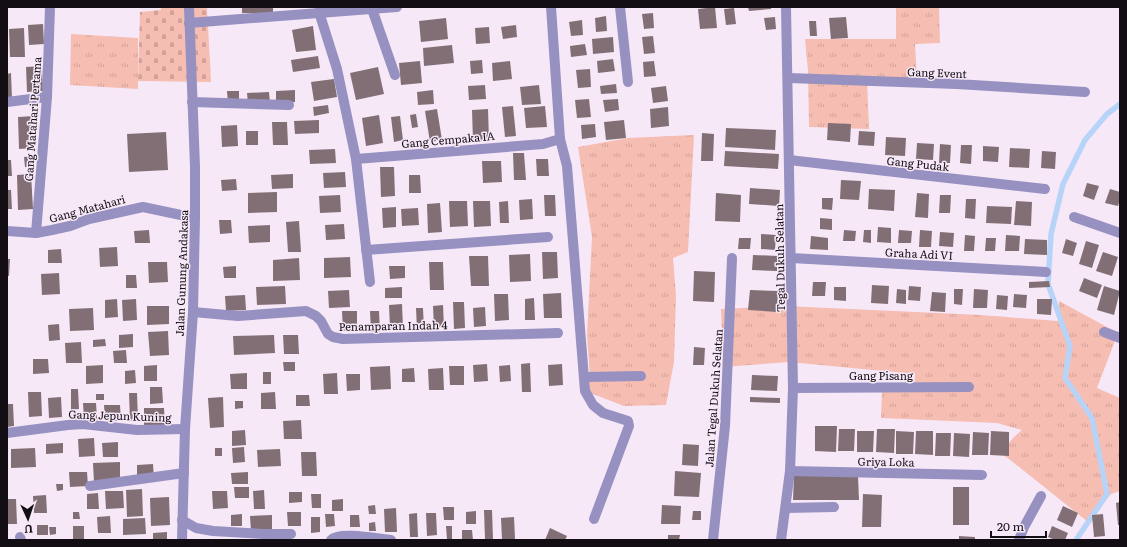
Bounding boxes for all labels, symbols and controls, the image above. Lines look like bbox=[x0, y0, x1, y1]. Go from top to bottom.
street label: Gang Matahari Pertama bbox=[20, 56, 44, 182]
street label: Gang Event bbox=[907, 63, 968, 81]
street label: Gang Cempaka IA bbox=[401, 127, 495, 151]
street label: Gang Pudak bbox=[886, 152, 950, 174]
street label: Gang Matahari bbox=[47, 190, 127, 226]
street label: Tegal Dukuh Selatan bbox=[770, 204, 788, 312]
street label: Jalan Gunung Andakasa bbox=[171, 209, 191, 337]
street label: Graha Adi VI bbox=[885, 243, 953, 263]
street label: Penamparan Indah 4 bbox=[338, 316, 448, 334]
street label: Jalan Tegal Dukuh Selatan bbox=[700, 328, 726, 468]
street label: Gang Pisang bbox=[849, 367, 914, 383]
street label: Gang Jepun Kuning bbox=[68, 405, 173, 425]
street label: Griya Loka bbox=[857, 453, 915, 469]
north arrow bbox=[8, 499, 48, 539]
scale bar bbox=[991, 513, 1046, 539]
text: 20 m bbox=[997, 517, 1024, 535]
text: U bbox=[23, 522, 33, 538]

